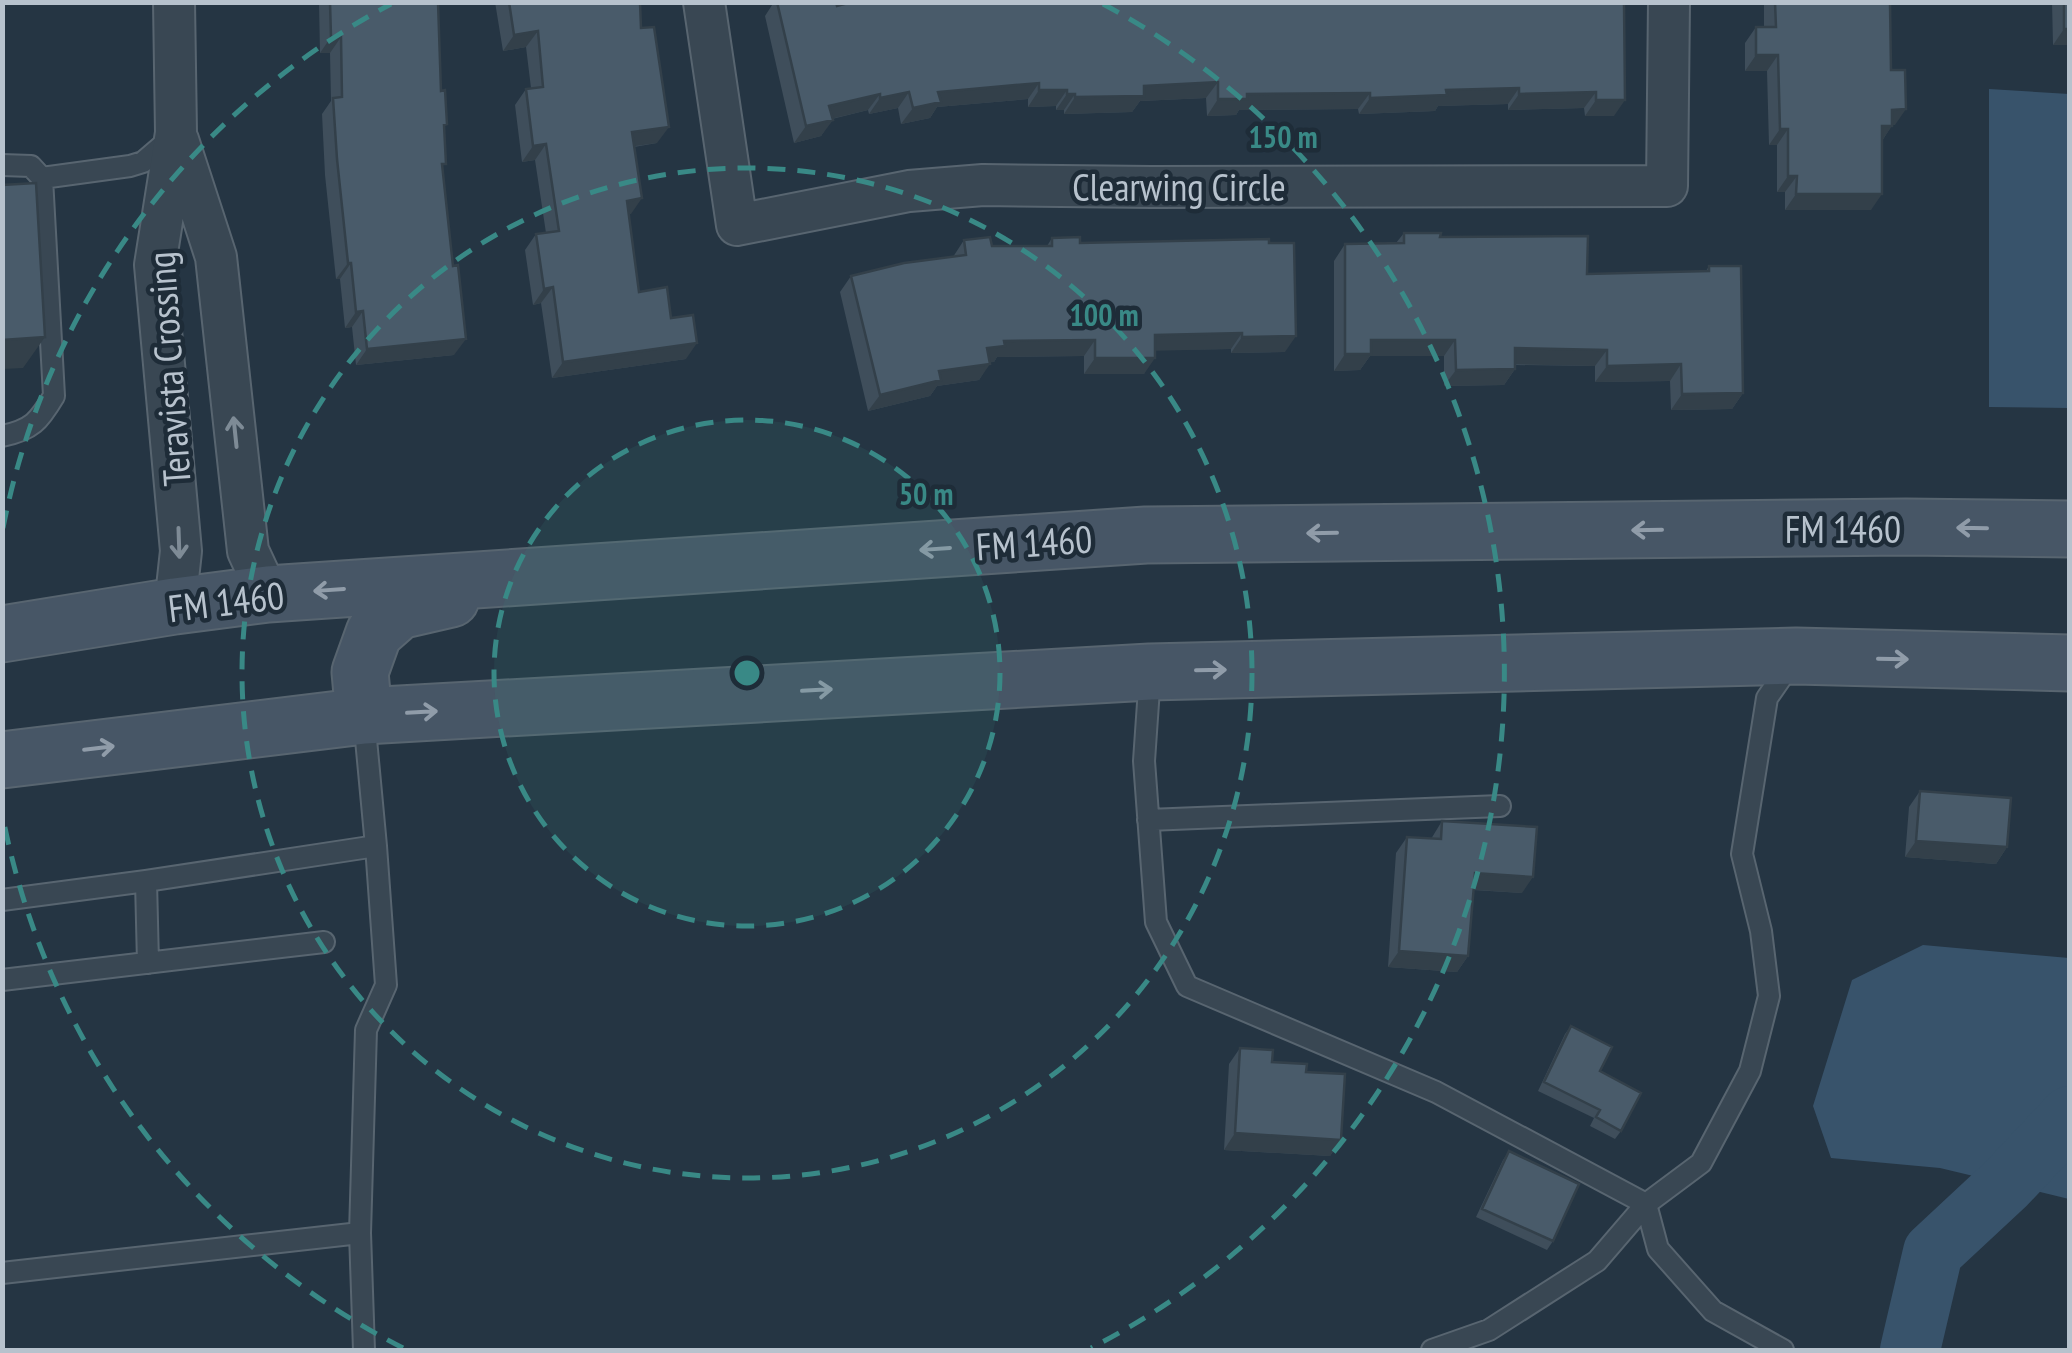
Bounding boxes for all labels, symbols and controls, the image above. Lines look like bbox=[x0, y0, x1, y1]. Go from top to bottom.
text: 150 m bbox=[1248, 117, 1318, 156]
street label: Clearwing Circle bbox=[1072, 162, 1286, 211]
street label: Teravista Crossing bbox=[135, 250, 201, 488]
text: 100 m bbox=[1069, 295, 1139, 334]
one-way arrow bbox=[225, 416, 244, 449]
text: 50 m bbox=[899, 474, 953, 513]
street label: FM 1460 bbox=[1785, 504, 1901, 553]
street label: FM 1460 bbox=[974, 514, 1094, 570]
one-way arrow bbox=[1957, 518, 1990, 538]
one-way arrow bbox=[1632, 520, 1664, 540]
one-way arrow bbox=[1307, 524, 1340, 542]
one-way arrow bbox=[170, 526, 189, 559]
one-way arrow bbox=[920, 540, 952, 559]
street label: FM 1460 bbox=[165, 570, 287, 632]
one-way arrow bbox=[314, 581, 346, 600]
one-way arrow bbox=[1877, 649, 1909, 668]
centre of rings bbox=[729, 655, 765, 691]
one-way arrow bbox=[1195, 661, 1227, 680]
one-way arrow bbox=[800, 680, 832, 699]
one-way arrow bbox=[406, 702, 438, 721]
one-way arrow bbox=[83, 738, 115, 756]

